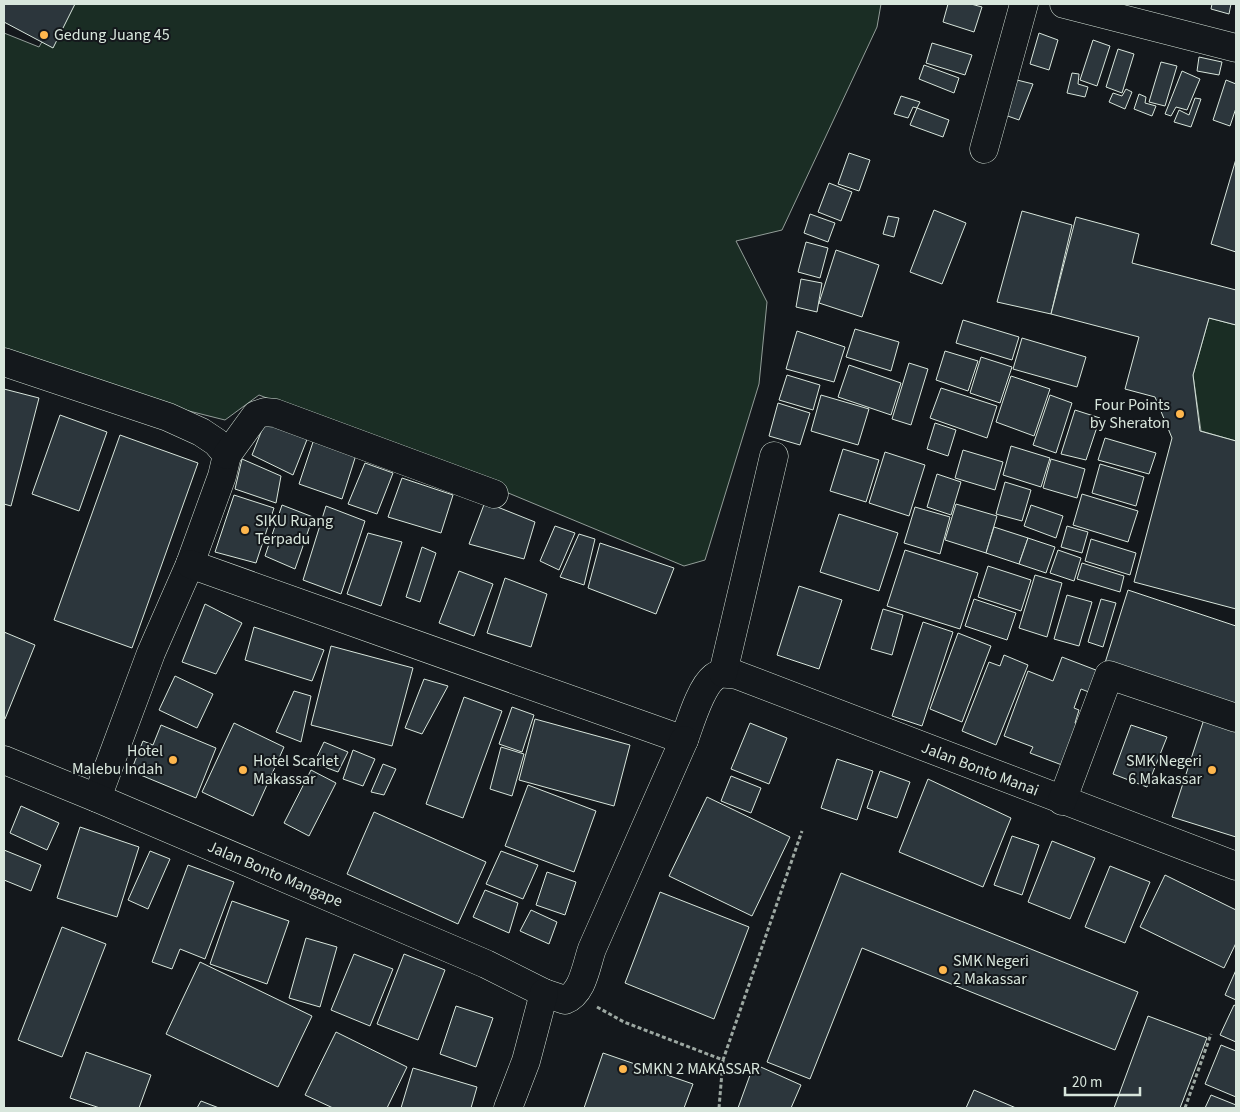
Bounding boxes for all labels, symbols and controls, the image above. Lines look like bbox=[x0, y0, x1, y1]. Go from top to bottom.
place label: Gedung Juang 45 bbox=[54, 24, 170, 46]
marker: Gedung Juang 45 bbox=[38, 29, 50, 41]
place label: Four Points by Sheraton bbox=[1090, 394, 1170, 434]
marker: Four Points by Sheraton bbox=[1174, 408, 1186, 420]
place label: SIKU Ruang Terpadu bbox=[255, 510, 333, 550]
marker: SIKU Ruang Terpadu bbox=[239, 524, 251, 536]
street label: Jalan Bonto Manai bbox=[918, 736, 1042, 802]
place label: Hotel Malebu Indah bbox=[72, 740, 163, 780]
place label: Hotel Scarlet Makassar bbox=[253, 750, 339, 790]
place label: SMK Negeri 6 Makassar bbox=[1126, 750, 1202, 790]
marker: Hotel Malebu Indah bbox=[167, 754, 179, 766]
marker: Hotel Scarlet Makassar bbox=[237, 764, 249, 776]
marker: SMK Negeri 6 Makassar bbox=[1206, 764, 1218, 776]
street label: Jalan Bonto Mangape bbox=[204, 836, 346, 912]
place label: SMK Negeri 2 Makassar bbox=[953, 950, 1029, 990]
marker: SMK Negeri 2 Makassar bbox=[937, 964, 949, 976]
place label: SMKN 2 MAKASSAR bbox=[633, 1058, 760, 1080]
marker: SMKN 2 MAKASSAR bbox=[617, 1063, 629, 1075]
scale bar bbox=[1065, 1064, 1140, 1096]
text: 20 m bbox=[1072, 1072, 1102, 1093]

